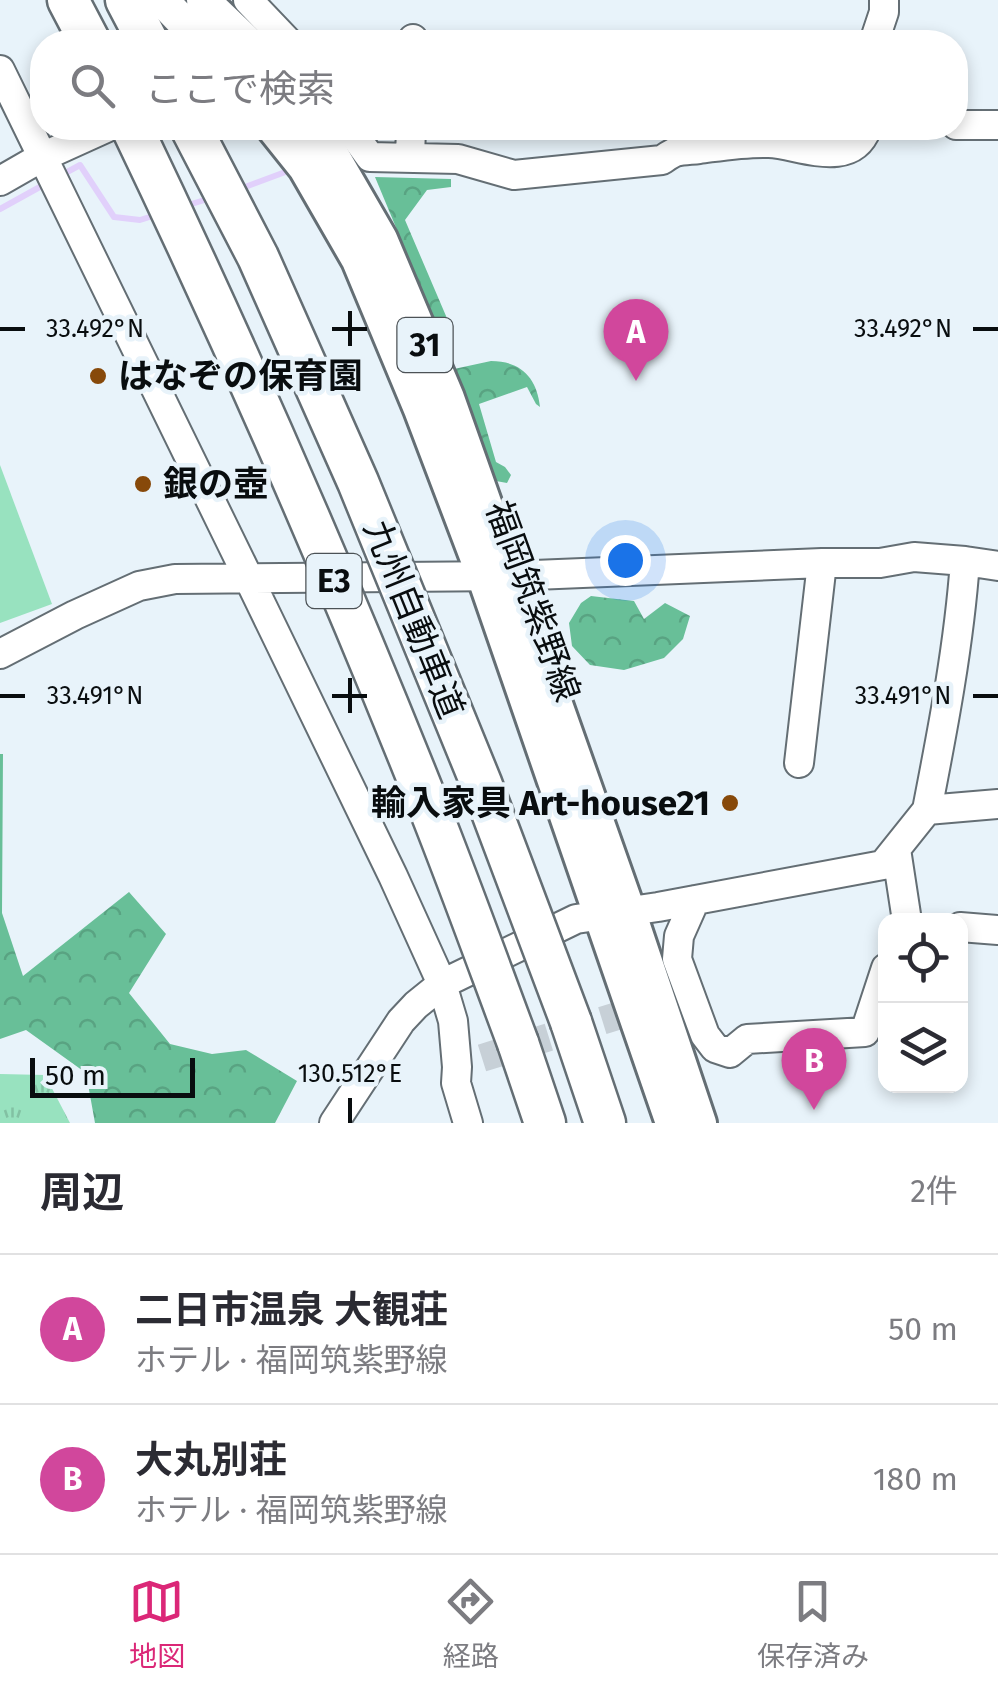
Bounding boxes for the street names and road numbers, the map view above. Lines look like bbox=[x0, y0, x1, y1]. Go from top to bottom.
road number: 31 bbox=[398, 318, 452, 372]
street label: 福岡筑紫野線 bbox=[477, 495, 589, 707]
street label: 九州自動車道 bbox=[355, 514, 473, 724]
road number: E3 bbox=[306, 554, 362, 608]

